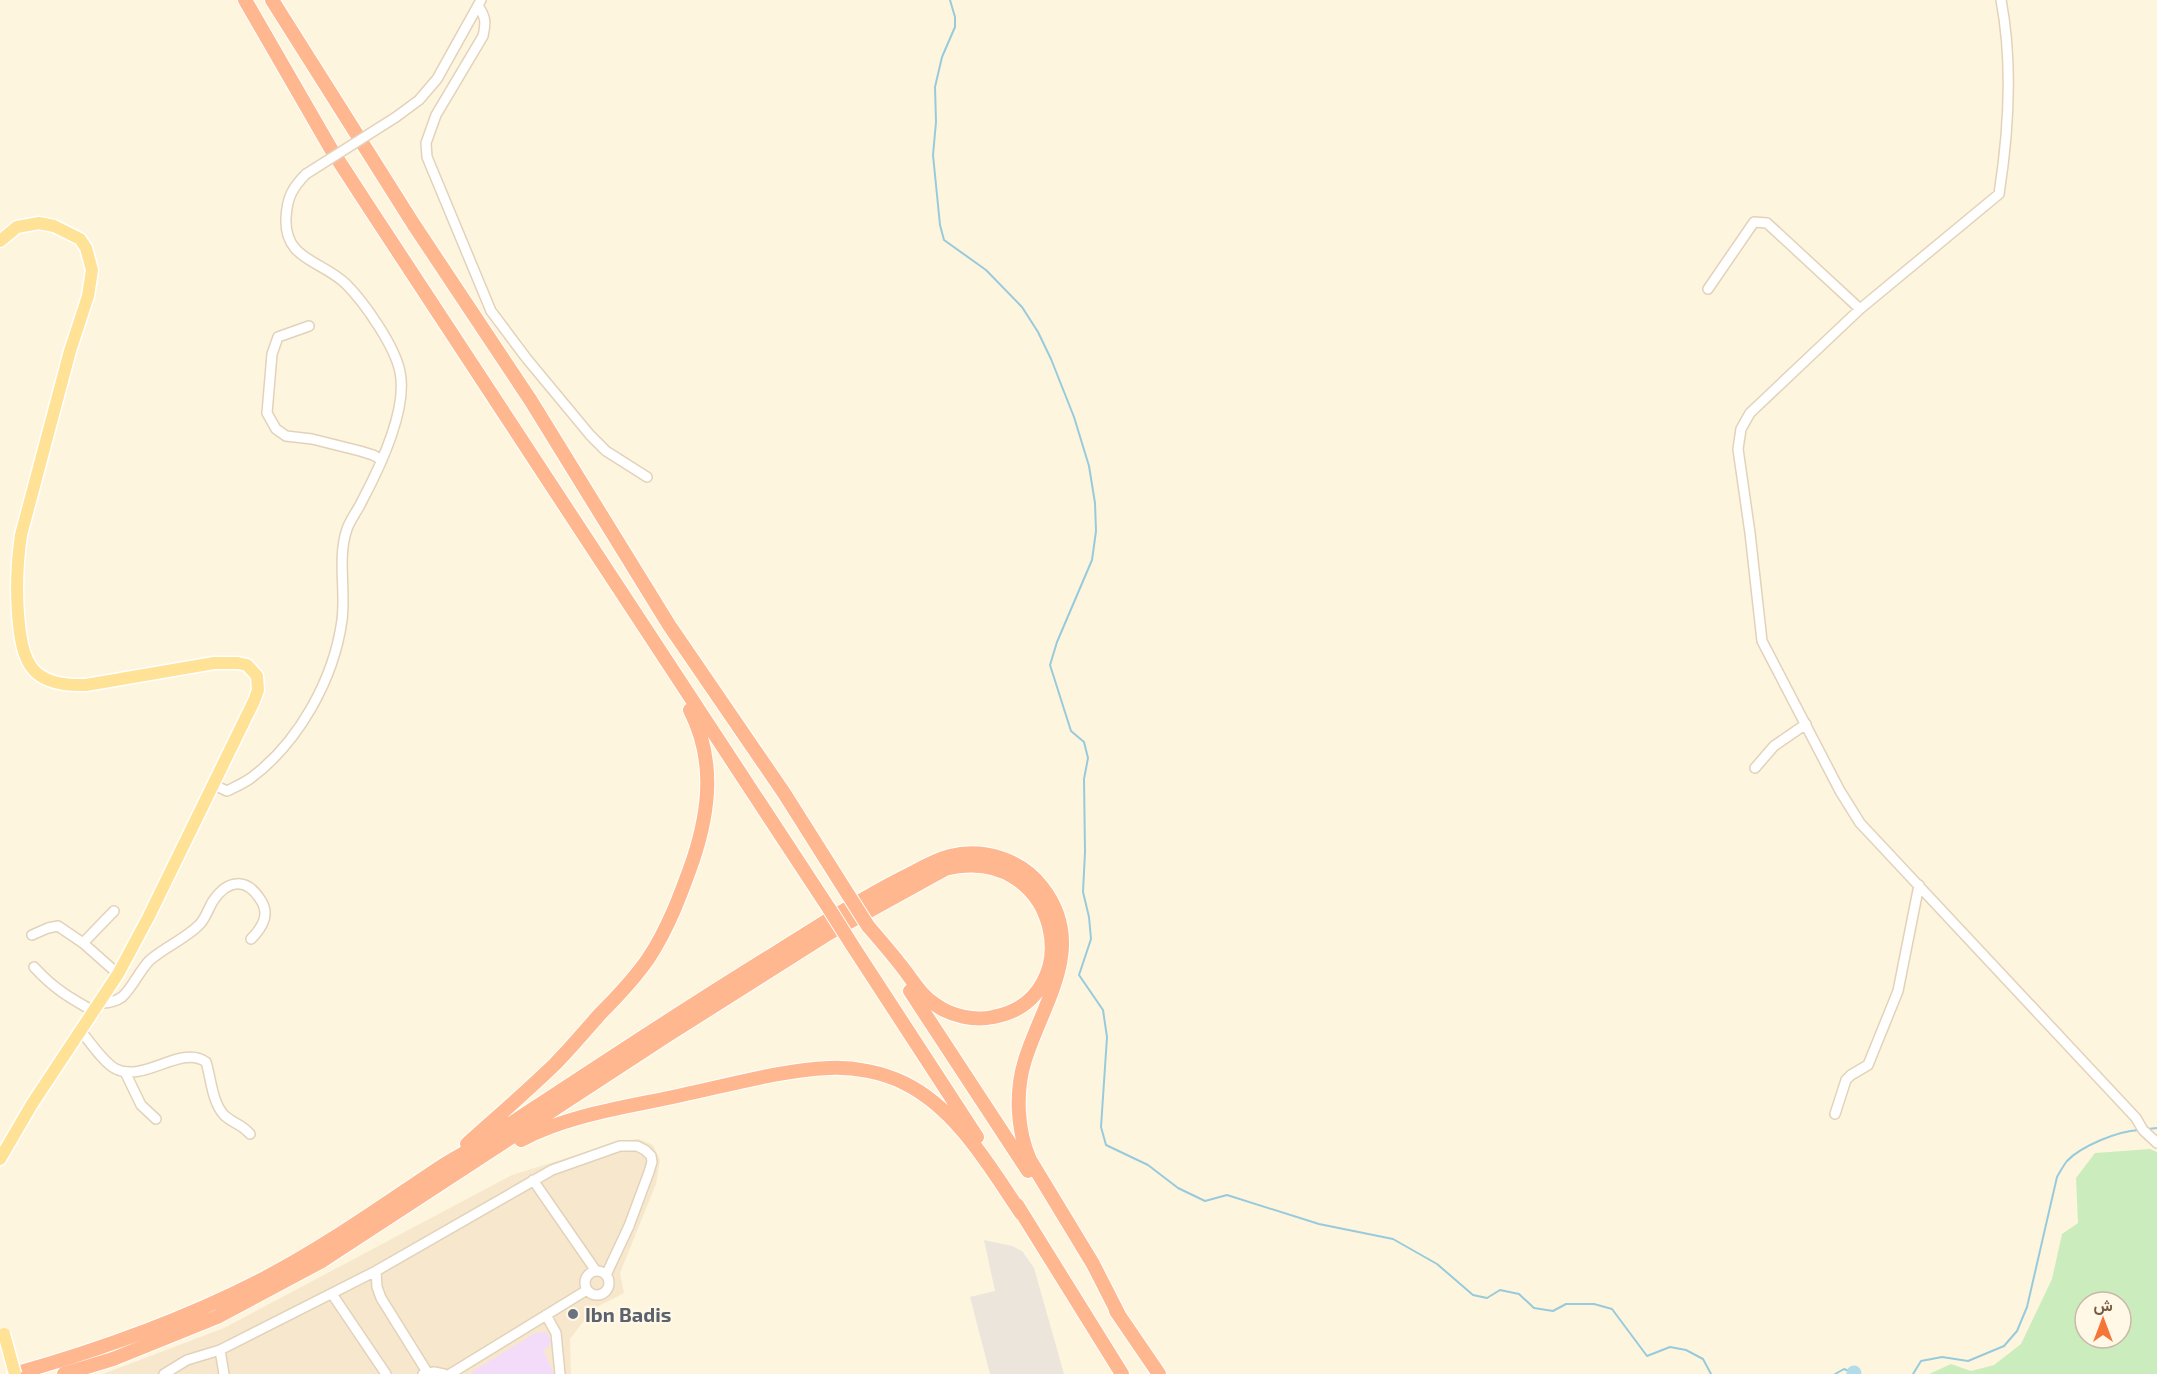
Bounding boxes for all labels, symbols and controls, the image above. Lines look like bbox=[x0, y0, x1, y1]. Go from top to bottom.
north arrow bbox=[2073, 1290, 2133, 1350]
text: ش bbox=[2093, 1295, 2113, 1315]
place label: Ibn Badis bbox=[585, 1302, 671, 1326]
marker: Ibn Badis bbox=[566, 1307, 580, 1321]

